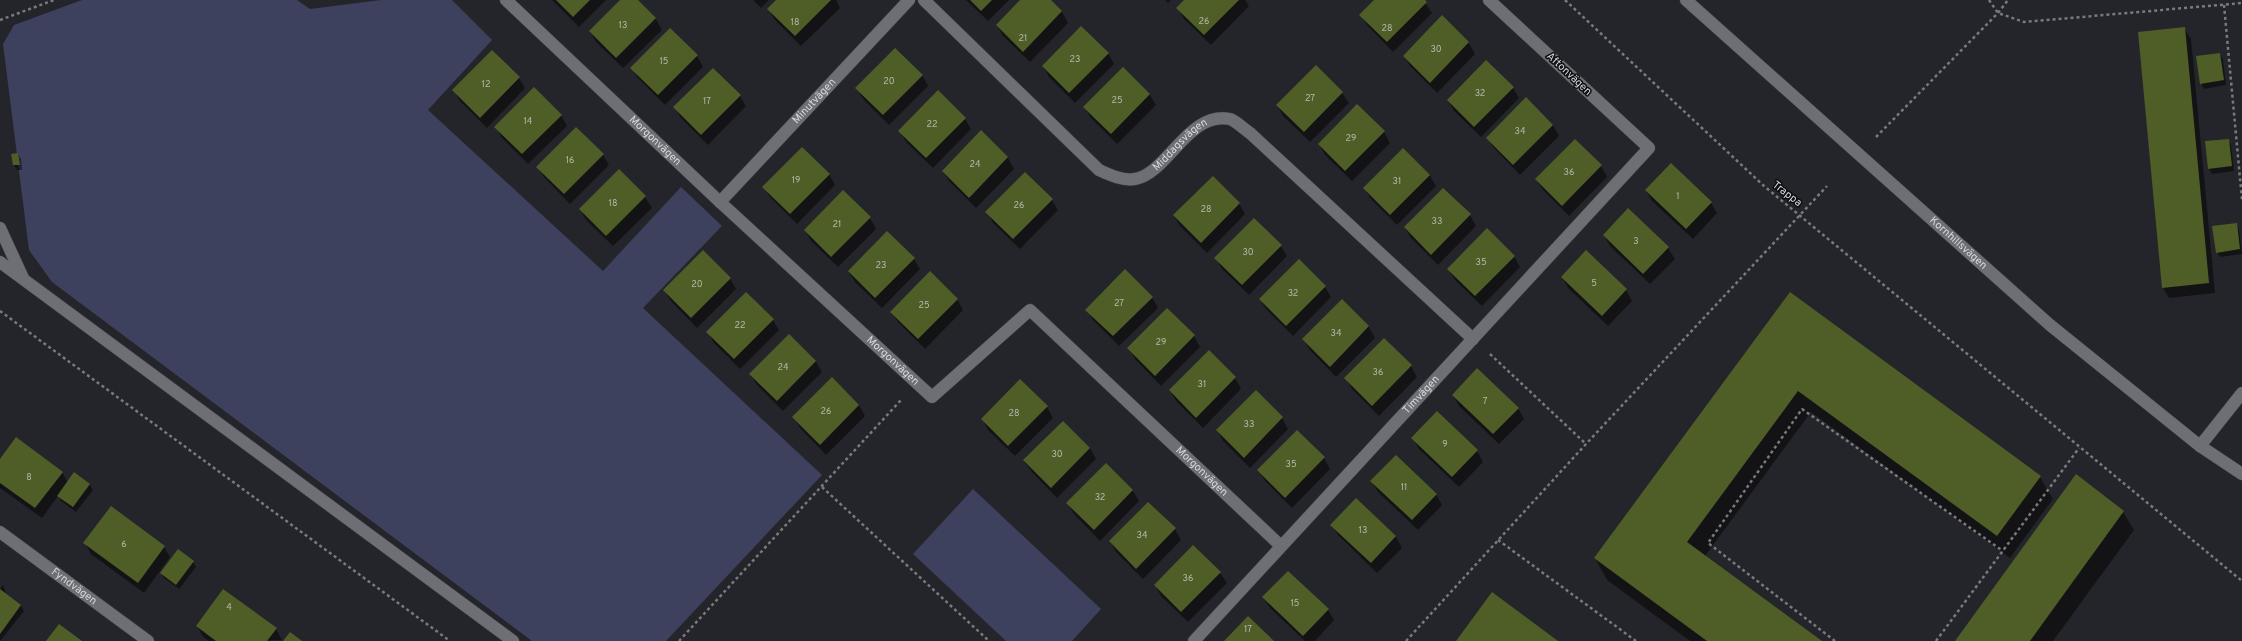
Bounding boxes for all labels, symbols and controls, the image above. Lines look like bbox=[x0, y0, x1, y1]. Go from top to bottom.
house number: 26 bbox=[1199, 16, 1209, 27]
house number: 18 bbox=[791, 17, 799, 28]
house number: 13 bbox=[619, 20, 627, 31]
house number: 28 bbox=[1381, 23, 1393, 34]
house number: 21 bbox=[1019, 33, 1027, 44]
house number: 30 bbox=[1430, 44, 1442, 55]
street label: Aftonvägen bbox=[1543, 49, 1595, 99]
house number: 23 bbox=[1070, 54, 1080, 65]
house number: 15 bbox=[660, 56, 668, 67]
street label: Minutvägen bbox=[789, 75, 839, 127]
house number: 20 bbox=[883, 76, 895, 87]
house number: 12 bbox=[482, 79, 490, 90]
house number: 32 bbox=[1475, 88, 1485, 99]
house number: 27 bbox=[1305, 93, 1315, 104]
house number: 25 bbox=[1111, 95, 1123, 106]
house number: 17 bbox=[703, 96, 711, 107]
street label: Morgonvägen bbox=[626, 113, 684, 169]
street label: Middagsvägen bbox=[1150, 115, 1210, 174]
house number: 14 bbox=[524, 116, 533, 127]
house number: 22 bbox=[926, 119, 938, 130]
house number: 34 bbox=[1514, 126, 1526, 137]
house number: 29 bbox=[1346, 133, 1356, 144]
house number: 16 bbox=[566, 155, 574, 166]
house number: 24 bbox=[969, 159, 981, 170]
house number: 36 bbox=[1564, 167, 1574, 178]
house number: 19 bbox=[792, 175, 800, 186]
house number: 31 bbox=[1393, 176, 1401, 187]
street label: Trappa bbox=[1769, 178, 1805, 210]
house number: 1 bbox=[1676, 191, 1680, 202]
house number: 18 bbox=[609, 198, 617, 209]
house number: 26 bbox=[1014, 200, 1024, 211]
house number: 28 bbox=[1200, 204, 1212, 215]
street label: Kornhillsvägen bbox=[1926, 214, 1990, 273]
house number: 33 bbox=[1432, 216, 1442, 227]
house number: 21 bbox=[833, 219, 841, 230]
house number: 3 bbox=[1633, 236, 1639, 247]
house number: 30 bbox=[1242, 247, 1254, 258]
house number: 35 bbox=[1475, 257, 1487, 268]
house number: 23 bbox=[876, 260, 886, 271]
house number: 5 bbox=[1591, 278, 1597, 289]
house number: 20 bbox=[691, 279, 703, 290]
house number: 32 bbox=[1288, 288, 1298, 299]
house number: 27 bbox=[1114, 298, 1124, 309]
house number: 25 bbox=[918, 300, 930, 311]
house number: 22 bbox=[734, 320, 746, 331]
house number: 34 bbox=[1330, 328, 1342, 339]
street label: Morgonvägen bbox=[863, 333, 922, 389]
house number: 29 bbox=[1156, 337, 1166, 348]
house number: 24 bbox=[777, 362, 789, 373]
house number: 36 bbox=[1373, 367, 1383, 378]
street label: Timvägen bbox=[1400, 372, 1443, 417]
house number: 31 bbox=[1198, 379, 1206, 390]
house number: 7 bbox=[1483, 396, 1488, 407]
house number: 26 bbox=[821, 406, 831, 417]
house number: 28 bbox=[1008, 408, 1020, 419]
house number: 33 bbox=[1244, 419, 1254, 430]
house number: 9 bbox=[1442, 439, 1448, 450]
street label: Morgonvägen bbox=[1172, 443, 1231, 499]
house number: 30 bbox=[1051, 449, 1063, 460]
house number: 35 bbox=[1285, 459, 1297, 470]
house number: 8 bbox=[26, 472, 32, 483]
house number: 11 bbox=[1401, 482, 1407, 493]
house number: 32 bbox=[1095, 492, 1105, 503]
house number: 13 bbox=[1359, 525, 1367, 536]
house number: 34 bbox=[1136, 530, 1148, 541]
house number: 6 bbox=[121, 539, 127, 550]
street label: Fyndvägen bbox=[48, 565, 100, 608]
house number: 36 bbox=[1183, 573, 1193, 584]
house number: 15 bbox=[1291, 598, 1299, 609]
house number: 4 bbox=[226, 602, 232, 613]
house number: 17 bbox=[1244, 624, 1252, 635]

